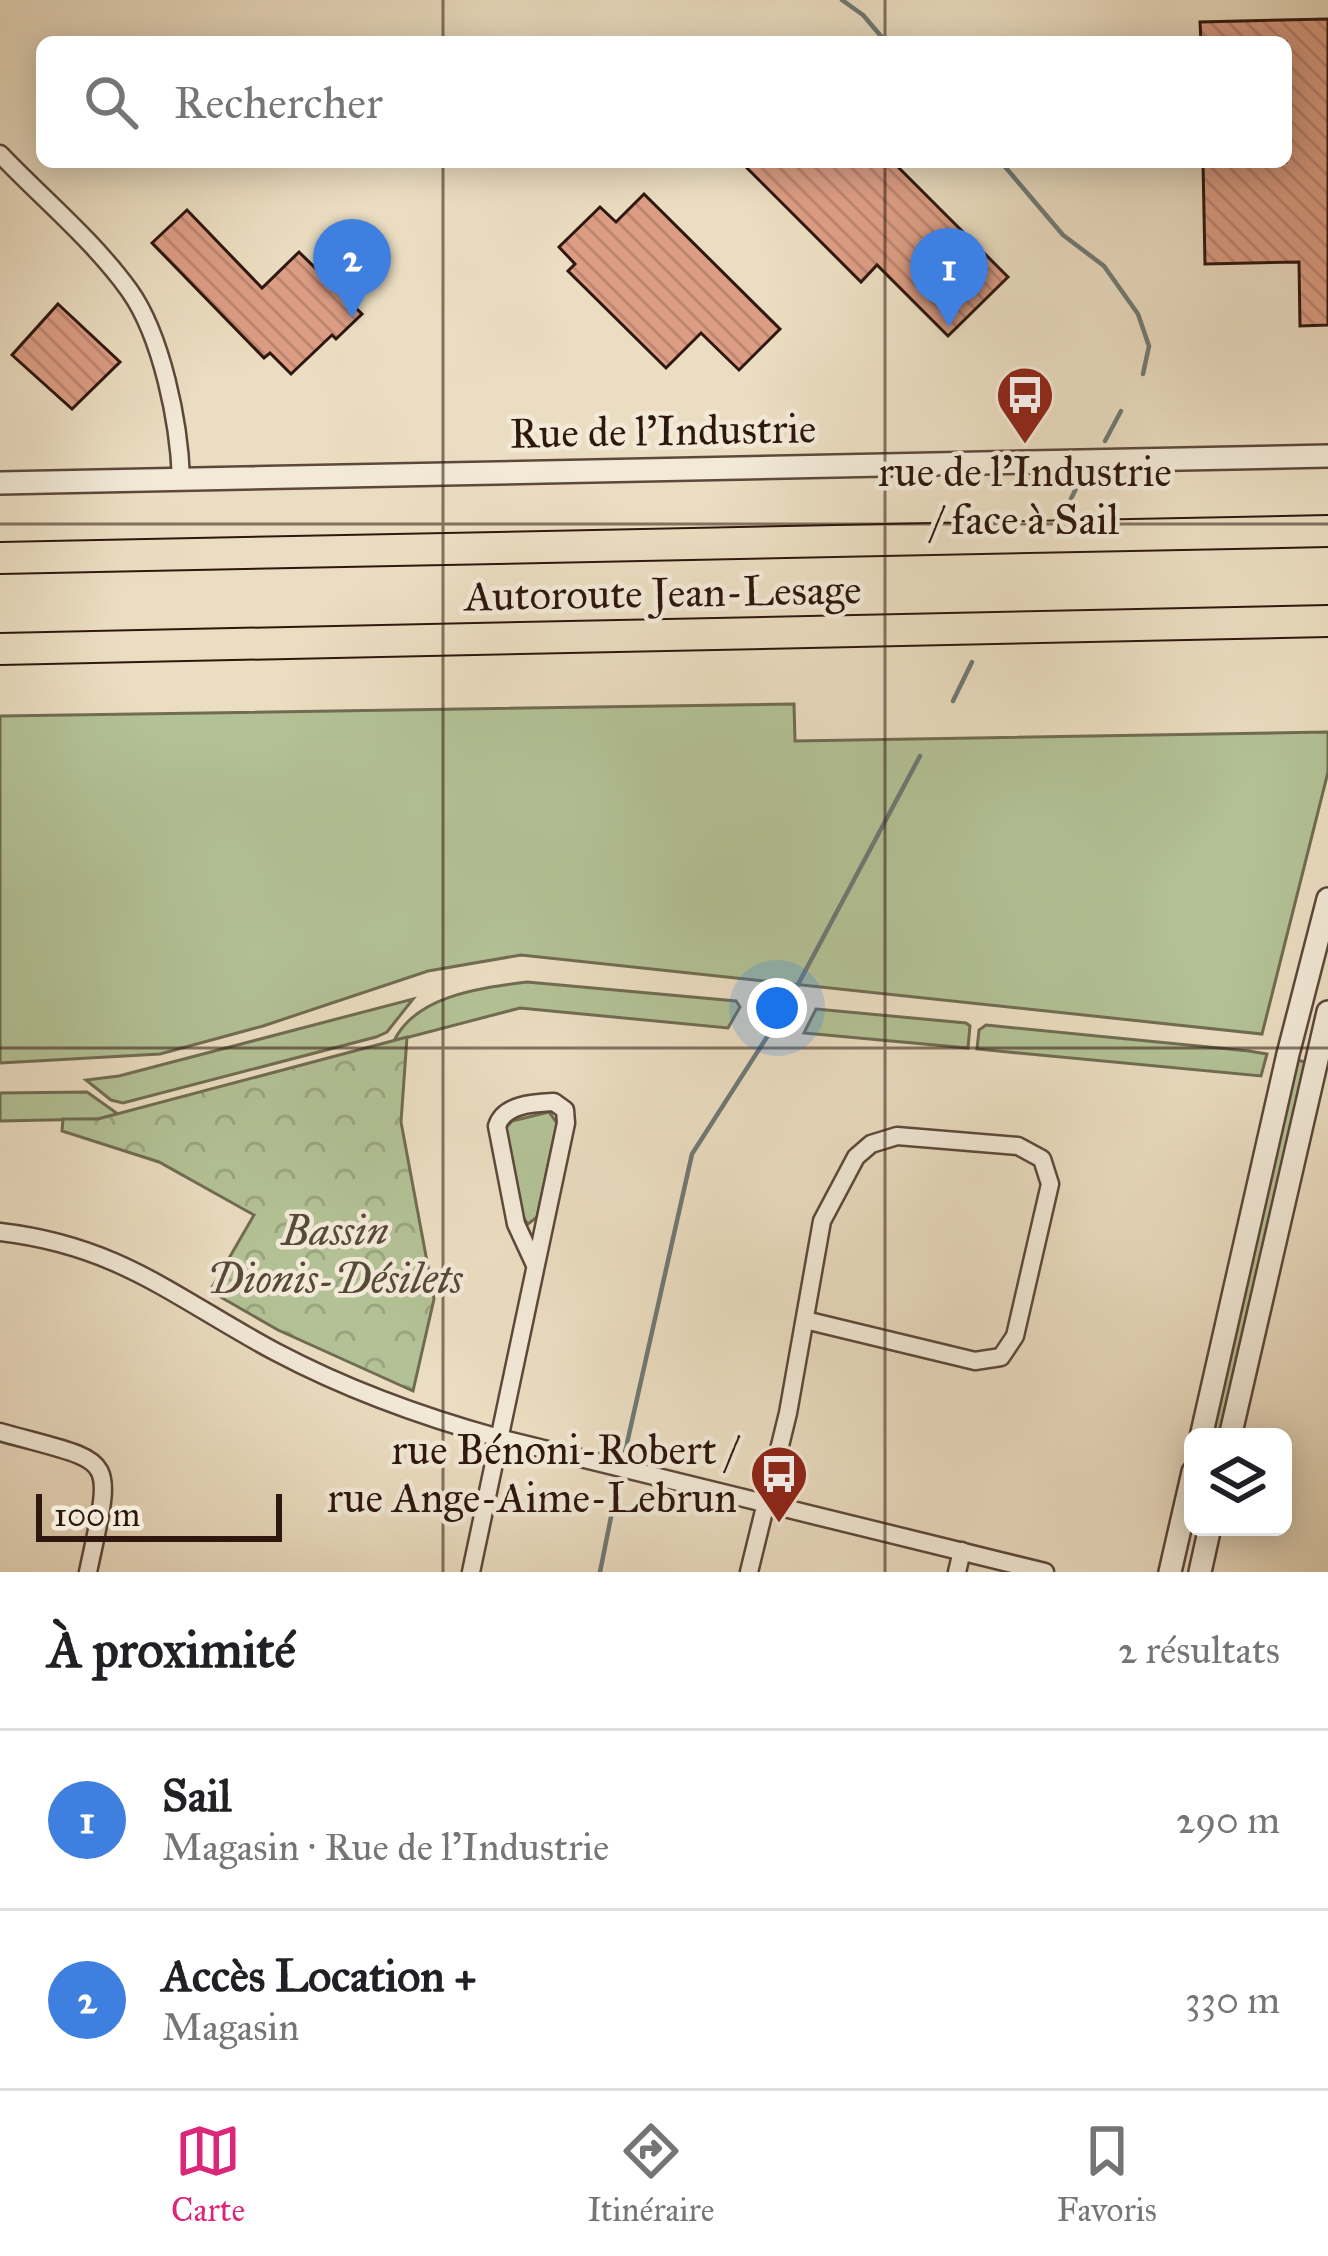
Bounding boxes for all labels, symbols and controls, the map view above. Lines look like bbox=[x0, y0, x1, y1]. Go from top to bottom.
search box bbox=[36, 36, 1292, 168]
icon: search bbox=[78, 69, 144, 135]
text: Rechercher bbox=[174, 75, 383, 130]
pin: 2 bbox=[313, 219, 391, 318]
pin: 1 bbox=[910, 228, 988, 327]
bus stop icon: rue de l'Industrie / face à Sail bbox=[994, 364, 1056, 446]
street label: Rue de l'Industrie bbox=[509, 402, 817, 460]
place label: rue de l'Industrie / face à Sail bbox=[878, 446, 1172, 546]
street label: Autoroute Jean-Lesage bbox=[462, 564, 862, 622]
your location bbox=[747, 978, 807, 1038]
park label: Bassin Dionis-Désilets bbox=[207, 1205, 464, 1305]
place label: rue Bénoni-Robert / rue Ange-Aime-Lebrun bbox=[327, 1424, 741, 1524]
map controls bbox=[1184, 1428, 1292, 1536]
button: layers bbox=[1184, 1428, 1292, 1536]
bus stop icon: rue Bénoni-Robert / rue Ange-Aime-Lebrun bbox=[748, 1443, 810, 1525]
scale bar bbox=[36, 1488, 282, 1541]
text: 100 m bbox=[54, 1495, 140, 1535]
text: À proximité bbox=[48, 1619, 296, 1681]
text: 2 résultats bbox=[1118, 1626, 1280, 1674]
text: Sail bbox=[162, 1768, 231, 1823]
text: 1 bbox=[79, 1796, 95, 1844]
text: 290 m bbox=[1176, 1796, 1280, 1844]
text: Magasin · Rue de l'Industrie bbox=[162, 1823, 609, 1871]
text: Accès Location + bbox=[162, 1948, 477, 2003]
text: 2 bbox=[77, 1976, 97, 2024]
text: 330 m bbox=[1185, 1976, 1280, 2024]
text: Magasin bbox=[162, 2003, 299, 2051]
tab: Carte bbox=[171, 2118, 245, 2230]
tab: Itinéraire bbox=[587, 2118, 714, 2230]
tab: Favoris bbox=[1057, 2118, 1157, 2230]

